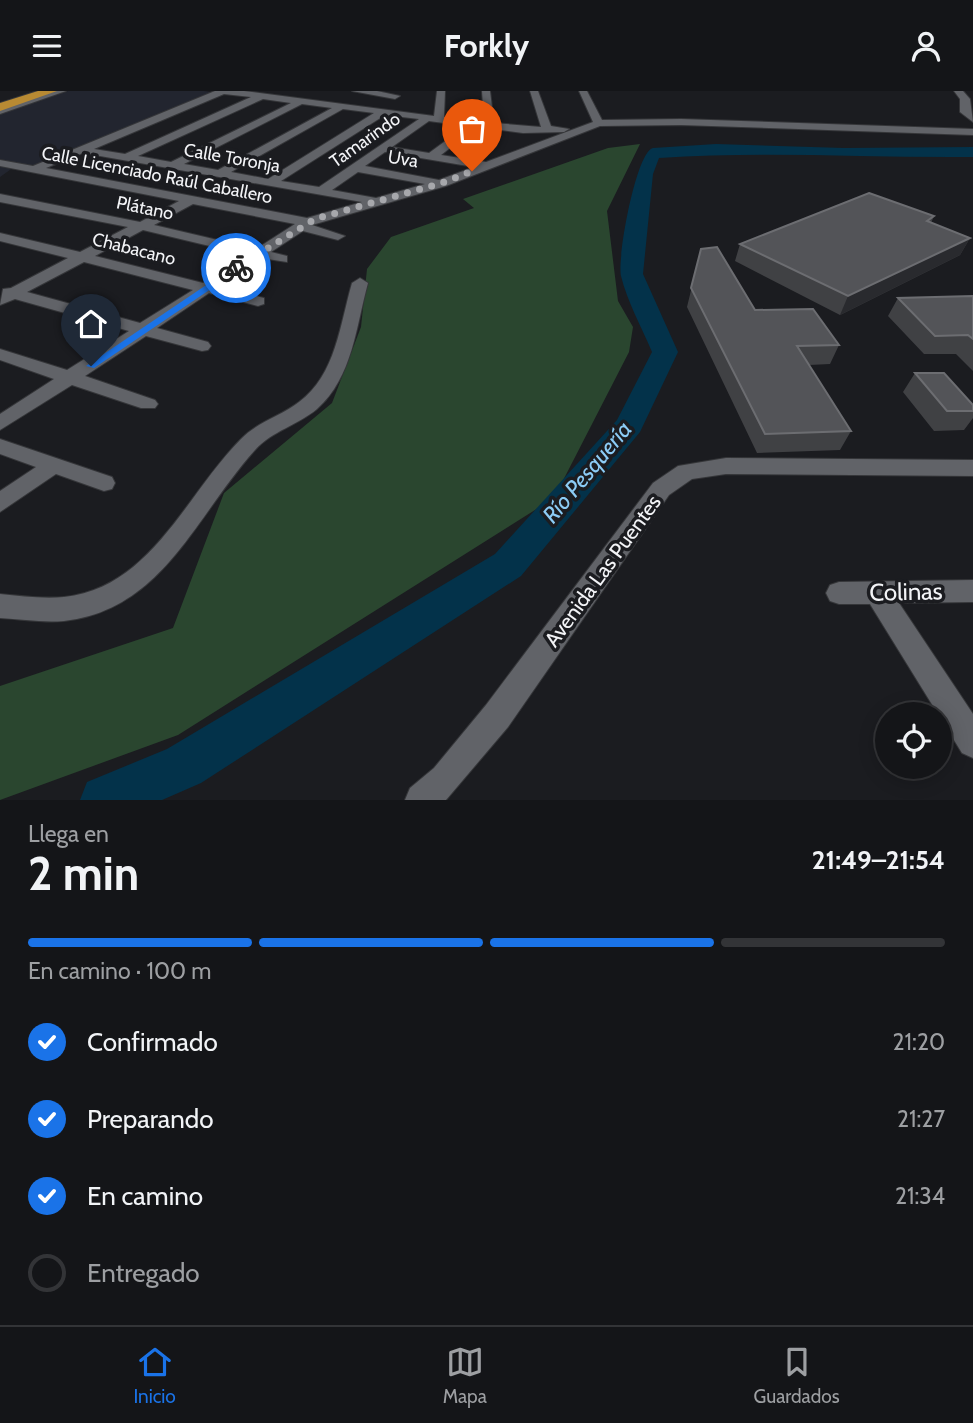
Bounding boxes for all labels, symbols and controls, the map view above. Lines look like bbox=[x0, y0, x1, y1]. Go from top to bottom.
text: Forkly bbox=[444, 26, 529, 65]
icon: menu bbox=[28, 27, 66, 65]
icon: person bbox=[907, 27, 945, 65]
pin bbox=[442, 99, 502, 171]
street label: Tamarindo bbox=[326, 108, 405, 172]
icon: bag bbox=[453, 110, 491, 148]
street label: Calle Toronja bbox=[182, 139, 282, 177]
street label: Calle Licenciado Raúl Caballero bbox=[40, 142, 274, 208]
street label: Uva bbox=[386, 146, 420, 173]
street label: Plátano bbox=[115, 191, 176, 225]
street label: Chabacano bbox=[90, 228, 178, 270]
courier bbox=[201, 233, 271, 303]
icon: bike bbox=[217, 249, 255, 287]
pin bbox=[61, 294, 121, 366]
icon: home bbox=[72, 305, 110, 343]
water label: Río Pesquería bbox=[536, 415, 638, 529]
street label: Avenida Las Puentes bbox=[539, 490, 666, 651]
street label: Colinas bbox=[869, 576, 943, 607]
map controls bbox=[875, 702, 952, 779]
button: locate bbox=[875, 702, 952, 779]
text: Llega en bbox=[28, 820, 109, 848]
text: 21:49–21:54 bbox=[812, 844, 945, 876]
text: 2 min bbox=[28, 846, 139, 902]
text: En camino · 100 m bbox=[28, 957, 211, 985]
icon: check bbox=[28, 1023, 66, 1061]
text: Confirmado bbox=[87, 1026, 218, 1058]
text: 21:20 bbox=[893, 1028, 945, 1056]
icon: check bbox=[28, 1100, 66, 1138]
text: Preparando bbox=[87, 1103, 214, 1135]
text: 21:27 bbox=[897, 1105, 945, 1133]
icon: check bbox=[28, 1177, 66, 1215]
text: En camino bbox=[87, 1180, 203, 1212]
text: 21:34 bbox=[895, 1182, 945, 1210]
text: Entregado bbox=[87, 1257, 200, 1289]
tab: Inicio bbox=[133, 1343, 176, 1408]
tab: Mapa bbox=[443, 1343, 487, 1408]
tab: Guardados bbox=[754, 1343, 840, 1408]

